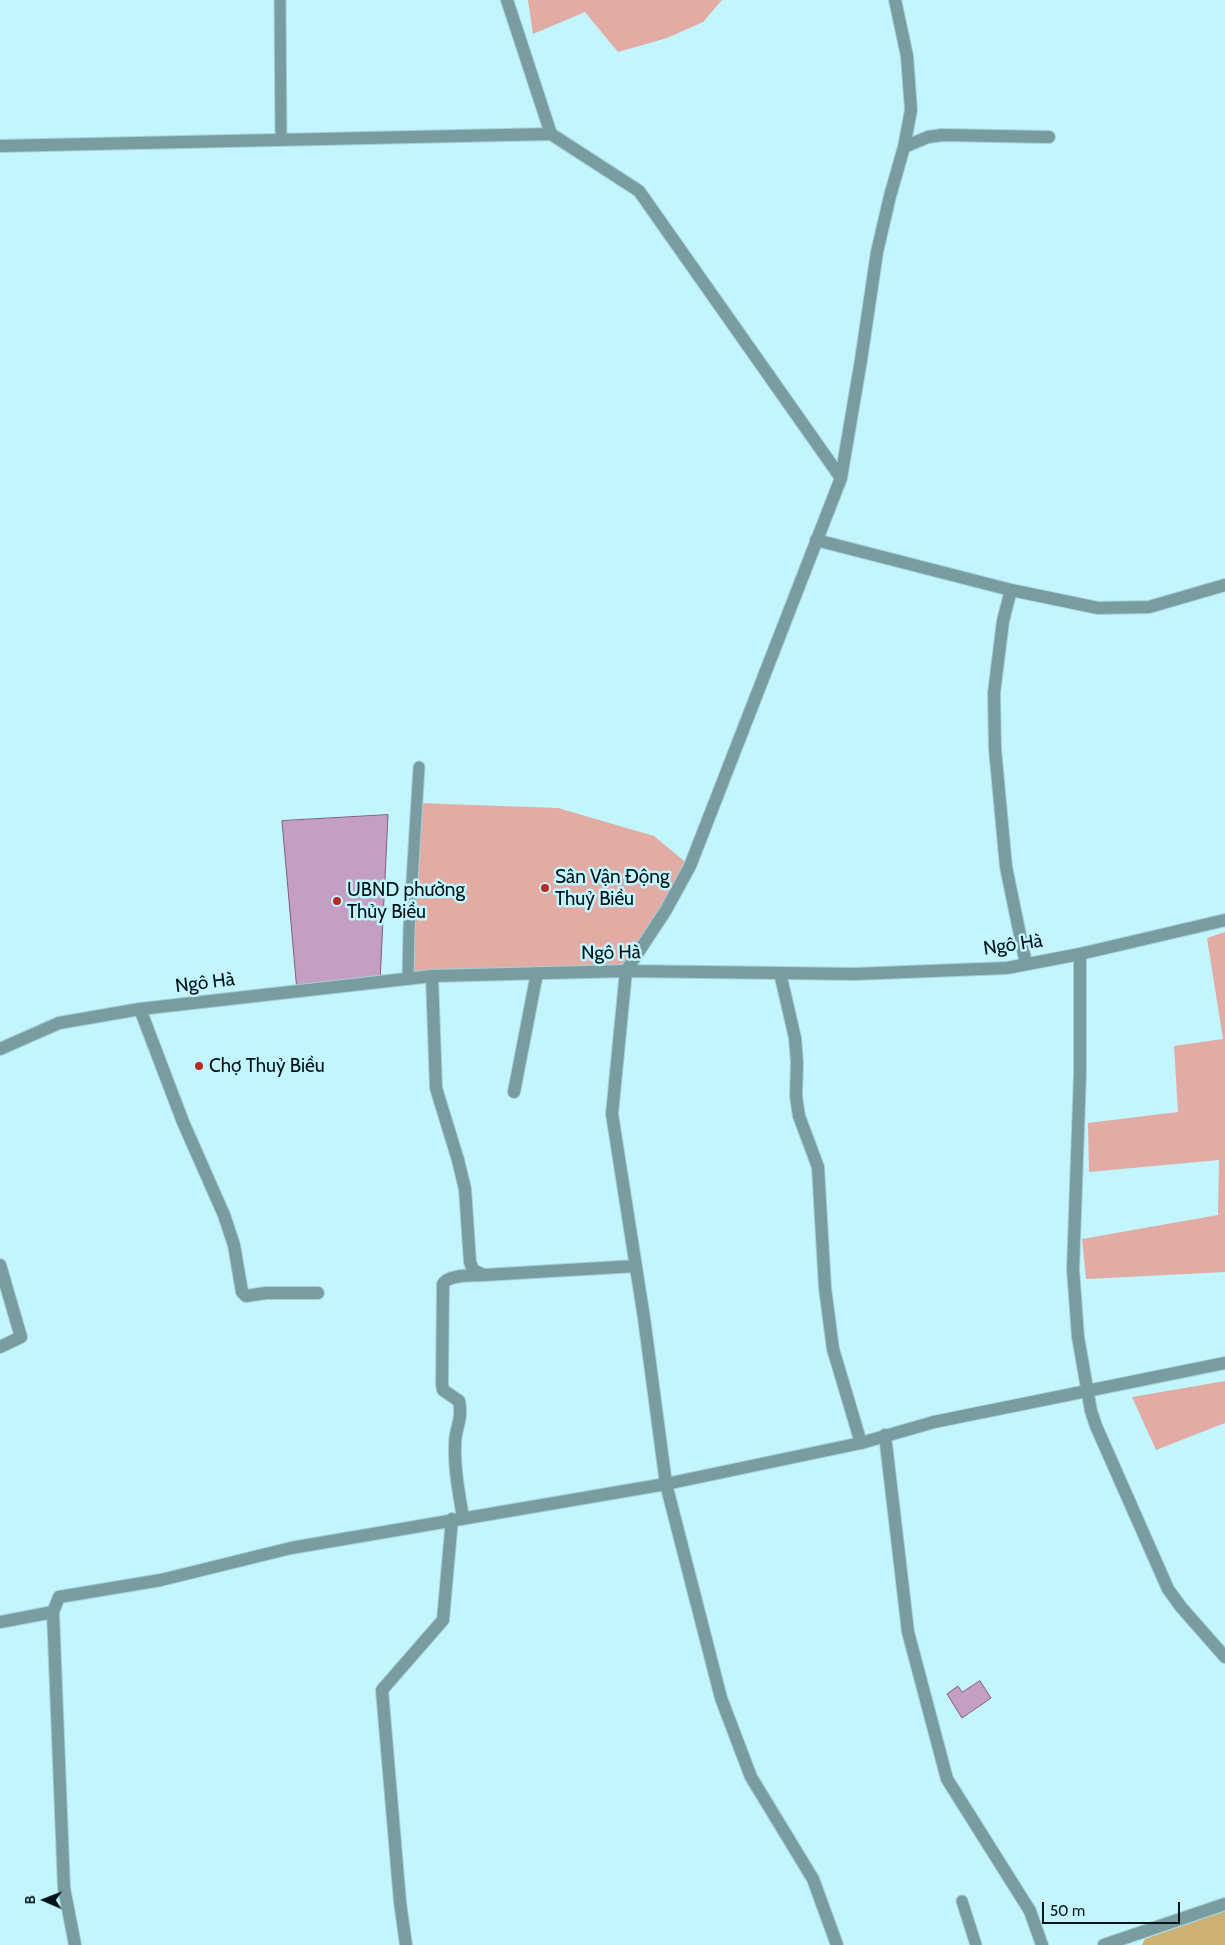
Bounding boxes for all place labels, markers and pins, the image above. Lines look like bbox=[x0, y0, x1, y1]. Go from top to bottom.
place label: Sân Vận Động Thuỷ Biều bbox=[555, 866, 669, 910]
place label: UBND phường Thủy Biều bbox=[347, 879, 465, 923]
marker: Sân Vận Động Thuỷ Biều bbox=[539, 882, 551, 894]
marker: UBND phường Thủy Biều bbox=[331, 895, 343, 907]
place label: Chợ Thuỷ Biều bbox=[209, 1055, 325, 1077]
marker: Chợ Thuỷ Biều bbox=[193, 1060, 205, 1072]

